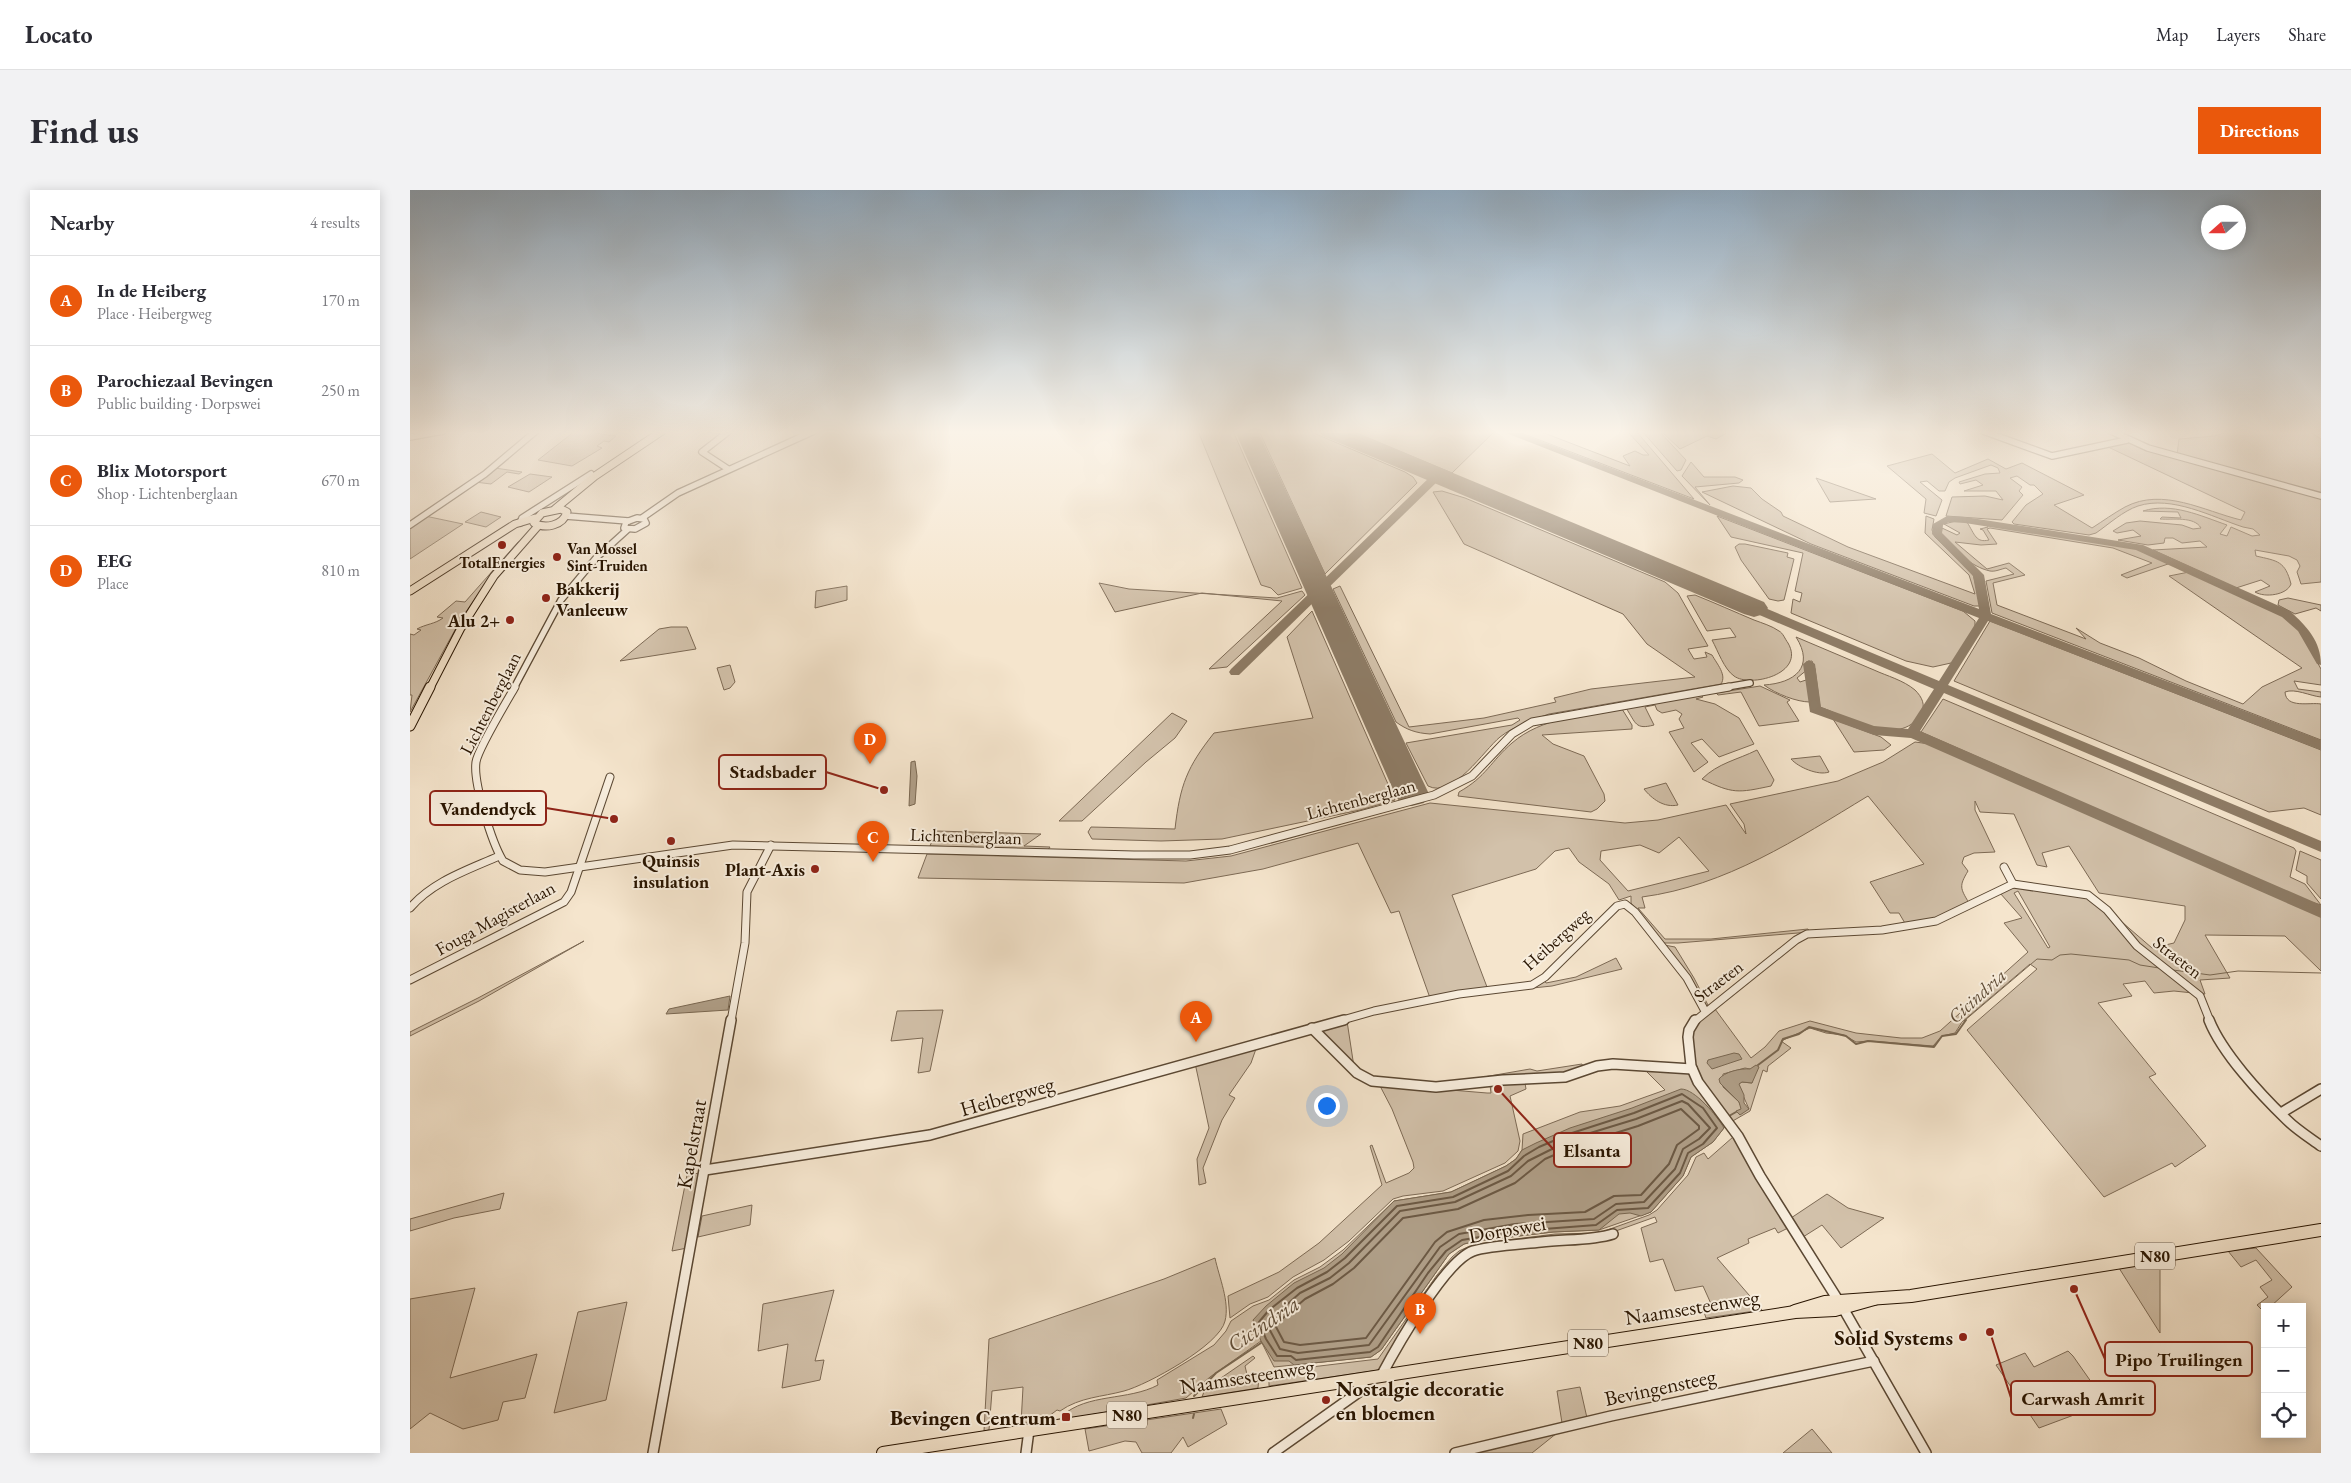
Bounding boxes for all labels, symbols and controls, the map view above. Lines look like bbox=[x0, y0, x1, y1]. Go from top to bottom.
text: Locato bbox=[25, 19, 93, 50]
text: Map bbox=[2156, 23, 2188, 46]
text: Layers bbox=[2216, 23, 2260, 46]
text: Share bbox=[2288, 23, 2326, 46]
button: Directions bbox=[2198, 107, 2321, 154]
text: Find us bbox=[30, 108, 139, 153]
north arrow bbox=[2201, 205, 2246, 250]
text: Nearby bbox=[50, 209, 114, 236]
text: 4 results bbox=[310, 212, 360, 233]
text: In de Heiberg bbox=[97, 278, 206, 303]
text: A bbox=[60, 290, 72, 311]
text: 170 m bbox=[321, 290, 360, 311]
text: Place · Heibergweg bbox=[97, 303, 212, 324]
text: Parochiezaal Bevingen bbox=[97, 368, 273, 393]
text: B bbox=[61, 380, 71, 401]
text: 250 m bbox=[321, 380, 360, 401]
text: Public building · Dorpswei bbox=[97, 393, 261, 414]
text: Blix Motorsport bbox=[97, 458, 227, 483]
text: C bbox=[60, 470, 72, 491]
text: 670 m bbox=[321, 470, 360, 491]
text: Shop · Lichtenberglaan bbox=[97, 483, 238, 504]
marker: TotalEnergies bbox=[496, 539, 508, 551]
place label: Van Mossel Sint-Truiden bbox=[567, 539, 648, 575]
text: EEG bbox=[97, 548, 133, 573]
marker: Van Mossel Sint-Truiden bbox=[551, 551, 563, 563]
place label: TotalEnergies bbox=[459, 553, 545, 572]
text: D bbox=[60, 560, 72, 581]
text: 810 m bbox=[321, 560, 360, 581]
text: Place bbox=[97, 573, 129, 594]
place label: Bakkerij Vanleeuw bbox=[556, 577, 629, 621]
marker: Bakkerij Vanleeuw bbox=[540, 592, 552, 604]
place label: Alu 2+ bbox=[447, 609, 500, 632]
marker: Alu 2+ bbox=[504, 614, 516, 626]
street label: Lichtenberglaan bbox=[454, 647, 526, 758]
pin: D bbox=[854, 723, 886, 764]
callout: Stadsbader bbox=[719, 755, 826, 789]
text: Stadsbader bbox=[730, 759, 816, 784]
street label: Lichtenberglaan bbox=[1304, 773, 1419, 825]
callout: Vandendyck bbox=[430, 791, 546, 825]
text: Vandendyck bbox=[440, 796, 537, 821]
pin: C bbox=[857, 821, 889, 862]
street label: Lichtenberglaan bbox=[910, 823, 1023, 849]
marker: Quinsis insulation bbox=[665, 835, 677, 847]
place label: Quinsis insulation bbox=[633, 849, 709, 893]
place label: Plant-Axis bbox=[725, 858, 805, 881]
marker: Plant-Axis bbox=[809, 863, 821, 875]
street label: Fouga Magisterlaan bbox=[431, 875, 559, 960]
street label: Heibergweg bbox=[1518, 903, 1595, 975]
street label: Straeten bbox=[2149, 931, 2208, 984]
street label: Straeten bbox=[1689, 955, 1748, 1007]
water label: Cicindria bbox=[1942, 963, 2012, 1029]
pin: A bbox=[1180, 1001, 1212, 1042]
street label: Heibergweg bbox=[957, 1069, 1058, 1122]
your location bbox=[1314, 1093, 1340, 1119]
street label: Kapelstraat bbox=[670, 1097, 712, 1191]
callout: Elsanta bbox=[1554, 1133, 1631, 1167]
text: Elsanta bbox=[1563, 1138, 1621, 1163]
street label: Dorpswei bbox=[1466, 1209, 1548, 1249]
road number: N80 bbox=[2135, 1242, 2175, 1270]
street label: Naamsesteenweg bbox=[1623, 1283, 1762, 1331]
water label: Cicindria bbox=[1221, 1289, 1305, 1359]
pin: B bbox=[1404, 1293, 1436, 1334]
map controls bbox=[2261, 1303, 2306, 1438]
button: + bbox=[2261, 1303, 2306, 1348]
place label: Solid Systems bbox=[1834, 1324, 1953, 1351]
road number: N80 bbox=[1568, 1330, 1608, 1356]
marker: Solid Systems bbox=[1957, 1331, 1969, 1343]
callout: Pipo Truilingen bbox=[2105, 1342, 2252, 1376]
text: Pipo Truilingen bbox=[2115, 1347, 2243, 1372]
button: − bbox=[2261, 1348, 2306, 1393]
street label: Naamsesteenweg bbox=[1178, 1352, 1317, 1400]
street label: Bevingensteeg bbox=[1602, 1362, 1719, 1412]
place label: Nostalgie decoratie en bloemen bbox=[1336, 1375, 1504, 1426]
callout: Carwash Amrit bbox=[2011, 1381, 2155, 1415]
text: Carwash Amrit bbox=[2021, 1386, 2145, 1411]
button: locate bbox=[2261, 1393, 2306, 1438]
marker: Nostalgie decoratie en bloemen bbox=[1320, 1394, 1332, 1406]
road number: N80 bbox=[1107, 1402, 1147, 1428]
place label: Bevingen Centrum bbox=[890, 1404, 1056, 1431]
marker: Bevingen Centrum bbox=[1060, 1411, 1072, 1423]

